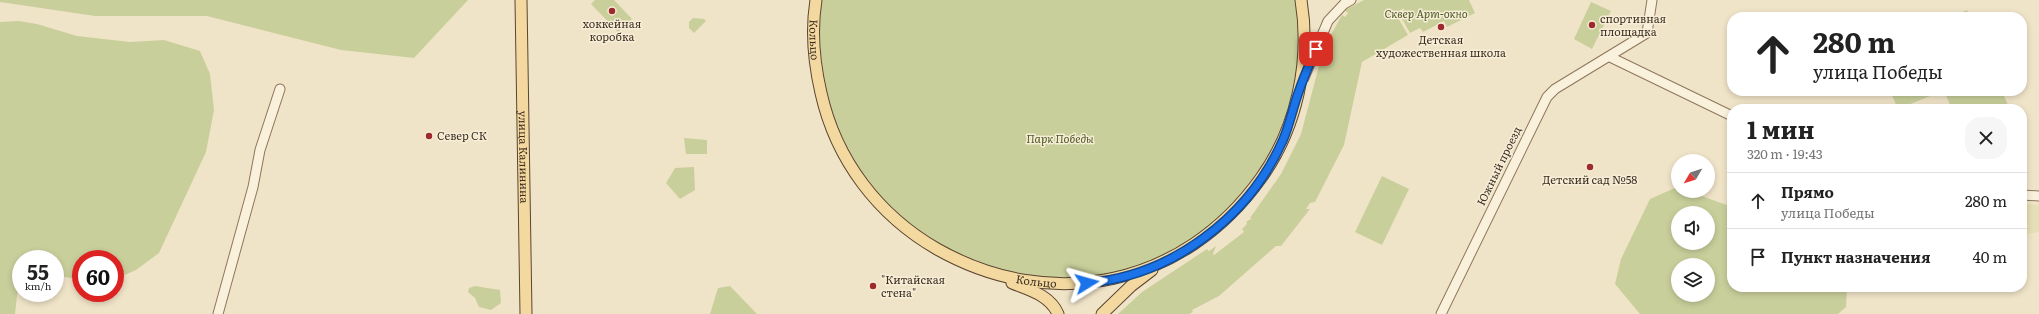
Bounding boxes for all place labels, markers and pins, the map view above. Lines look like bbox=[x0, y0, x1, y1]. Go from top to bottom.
marker: хоккейная коробка bbox=[607, 6, 617, 16]
place label: спортивная площадка bbox=[1600, 10, 1667, 39]
place label: хоккейная коробка bbox=[583, 15, 642, 44]
marker: спортивная площадка bbox=[1587, 20, 1597, 30]
marker: Детская художественная школа bbox=[1436, 22, 1446, 32]
place label: Детская художественная школа bbox=[1376, 31, 1506, 60]
pin bbox=[1299, 32, 1333, 66]
place label: Север СК bbox=[437, 127, 487, 143]
marker: Север СК bbox=[424, 131, 434, 141]
marker: Детский сад №58 bbox=[1585, 162, 1595, 172]
place label: Детский сад №58 bbox=[1543, 171, 1637, 187]
place label: "Китайская стена" bbox=[881, 271, 946, 300]
marker: "Китайская стена" bbox=[868, 281, 878, 291]

